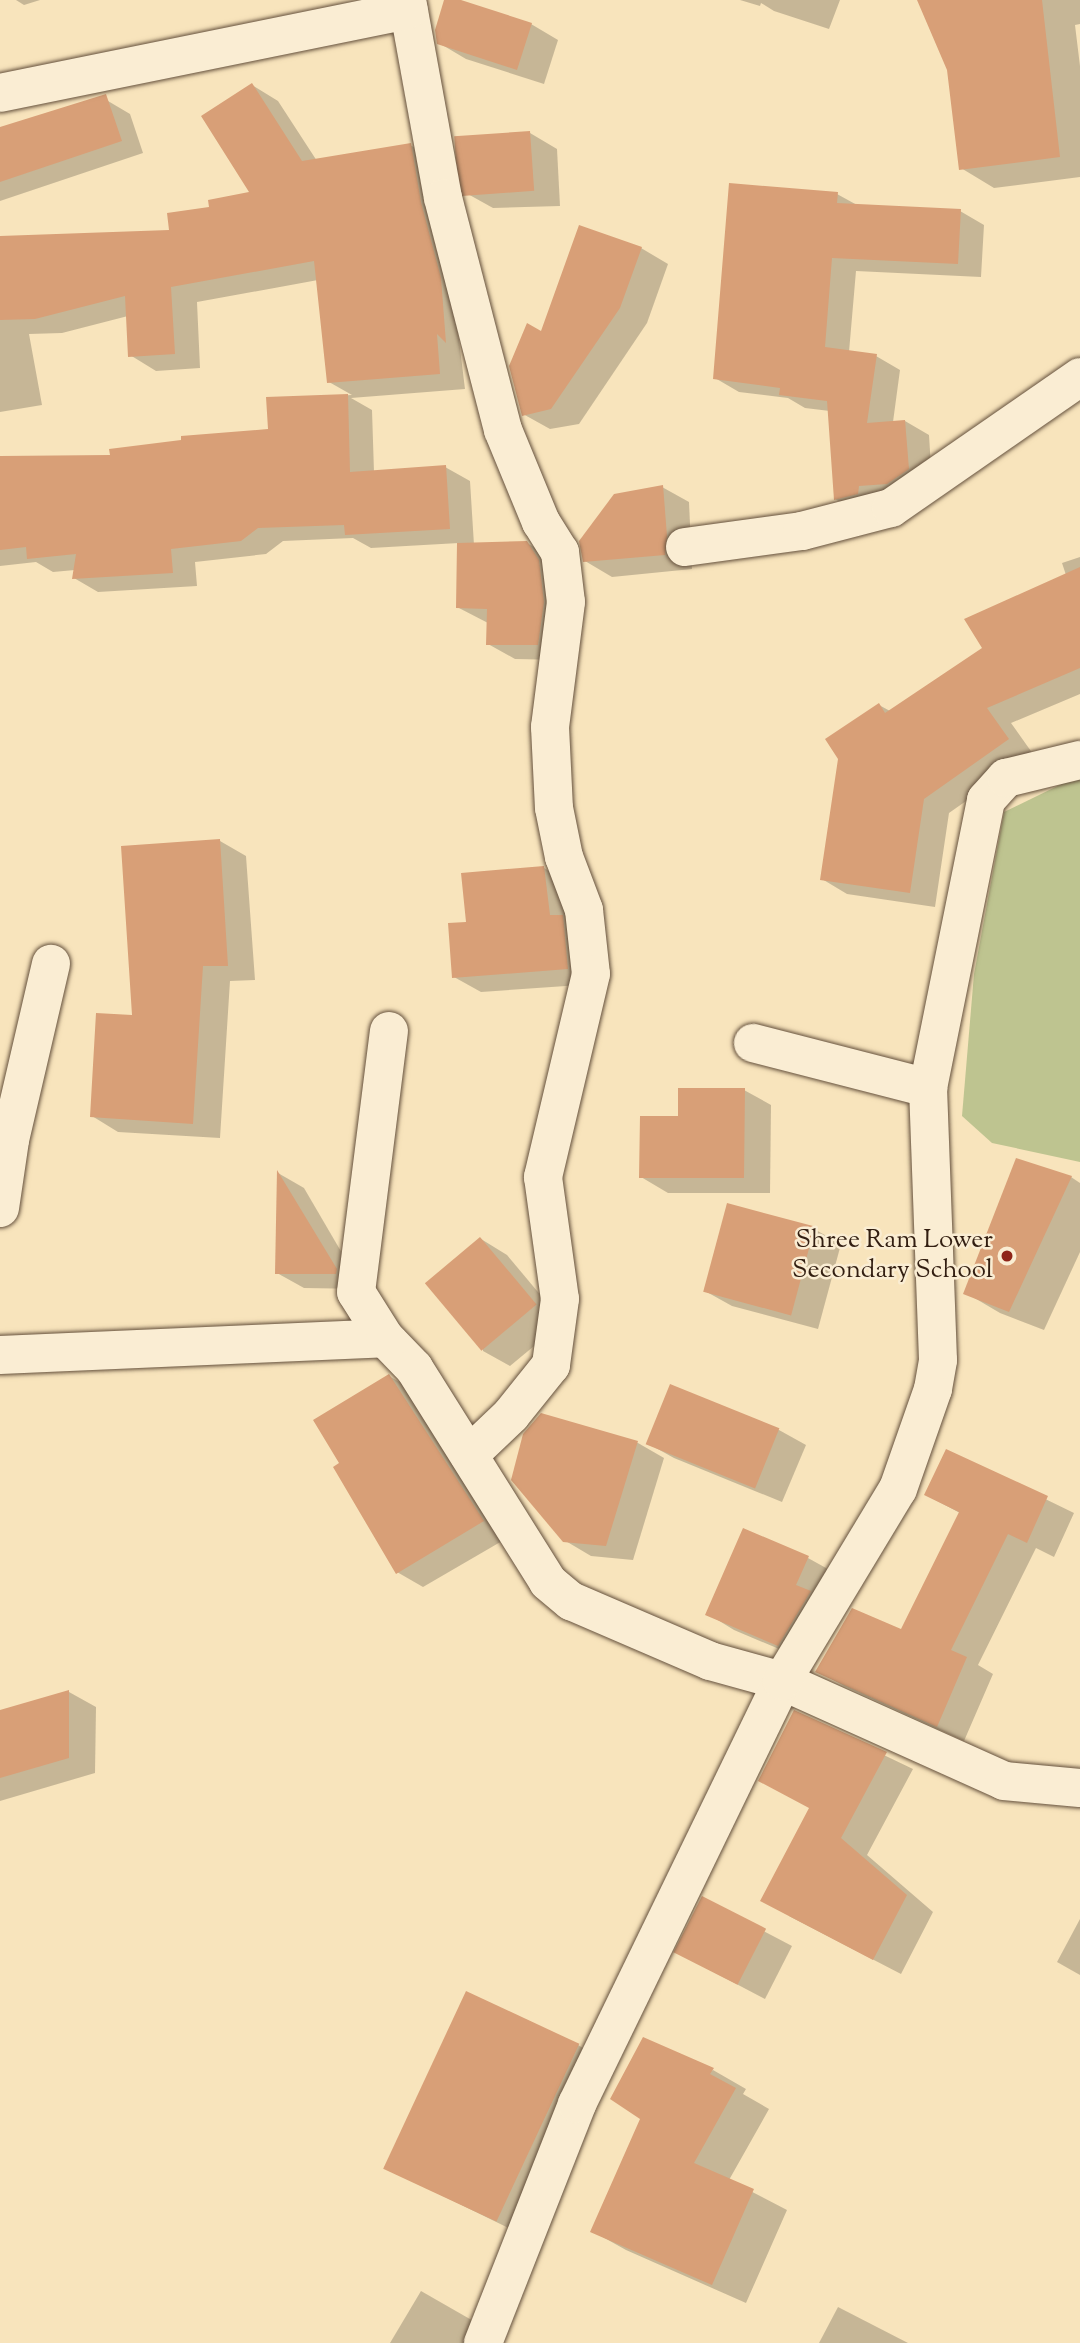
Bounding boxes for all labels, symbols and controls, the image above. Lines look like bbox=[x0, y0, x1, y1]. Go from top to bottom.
place label: Shree Ram Lower Secondary School bbox=[792, 1225, 993, 1286]
marker: Shree Ram Lower Secondary School bbox=[999, 1248, 1015, 1264]

